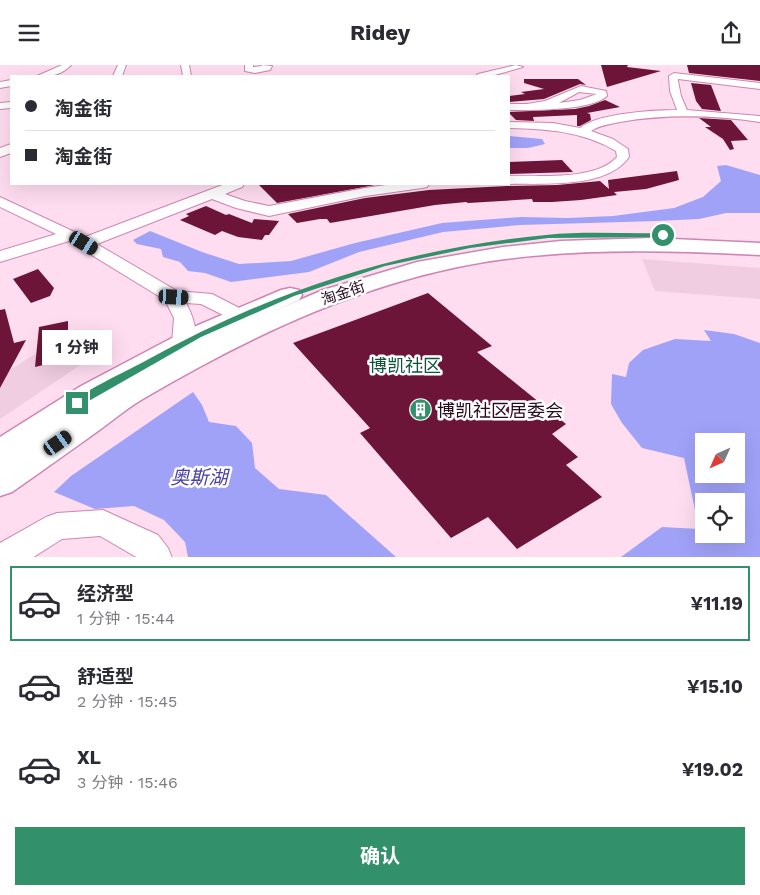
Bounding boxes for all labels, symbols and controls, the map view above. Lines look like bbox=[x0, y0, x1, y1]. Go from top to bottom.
icon: menu bbox=[15, 19, 43, 47]
icon: share bbox=[717, 19, 745, 47]
text: Ridey bbox=[350, 20, 410, 45]
text: 淘金街 bbox=[55, 97, 112, 120]
text: 淘金街 bbox=[55, 145, 112, 168]
route start bbox=[652, 224, 674, 246]
car bbox=[67, 229, 100, 257]
street label: 淘金街 bbox=[319, 277, 367, 309]
car bbox=[158, 289, 189, 305]
callout: 1 分钟 bbox=[42, 331, 112, 365]
text: 1 分钟 bbox=[55, 338, 99, 357]
district label: 博凯社区 bbox=[369, 355, 441, 376]
route end bbox=[66, 392, 88, 414]
building icon: 博凯社区居委会 bbox=[409, 398, 433, 422]
place label: 博凯社区居委会 bbox=[437, 400, 563, 421]
car bbox=[41, 428, 74, 458]
north arrow bbox=[695, 433, 745, 483]
map controls bbox=[695, 433, 745, 543]
water label: 奥斯湖 bbox=[170, 466, 230, 489]
button: locate bbox=[695, 493, 745, 543]
icon: car bbox=[17, 581, 62, 626]
text: 经济型 bbox=[77, 582, 134, 605]
text: ¥11.19 bbox=[690, 592, 743, 615]
text: 1 分钟 · 15:44 bbox=[77, 609, 175, 628]
icon: car bbox=[17, 664, 62, 709]
text: 舒适型 bbox=[77, 665, 134, 688]
text: ¥15.10 bbox=[687, 675, 743, 698]
text: 2 分钟 · 15:45 bbox=[77, 692, 177, 711]
text: XL bbox=[77, 746, 101, 769]
icon: car bbox=[17, 747, 62, 792]
text: ¥19.02 bbox=[682, 758, 743, 781]
text: 3 分钟 · 15:46 bbox=[77, 773, 178, 792]
button: 确认 bbox=[15, 827, 745, 885]

